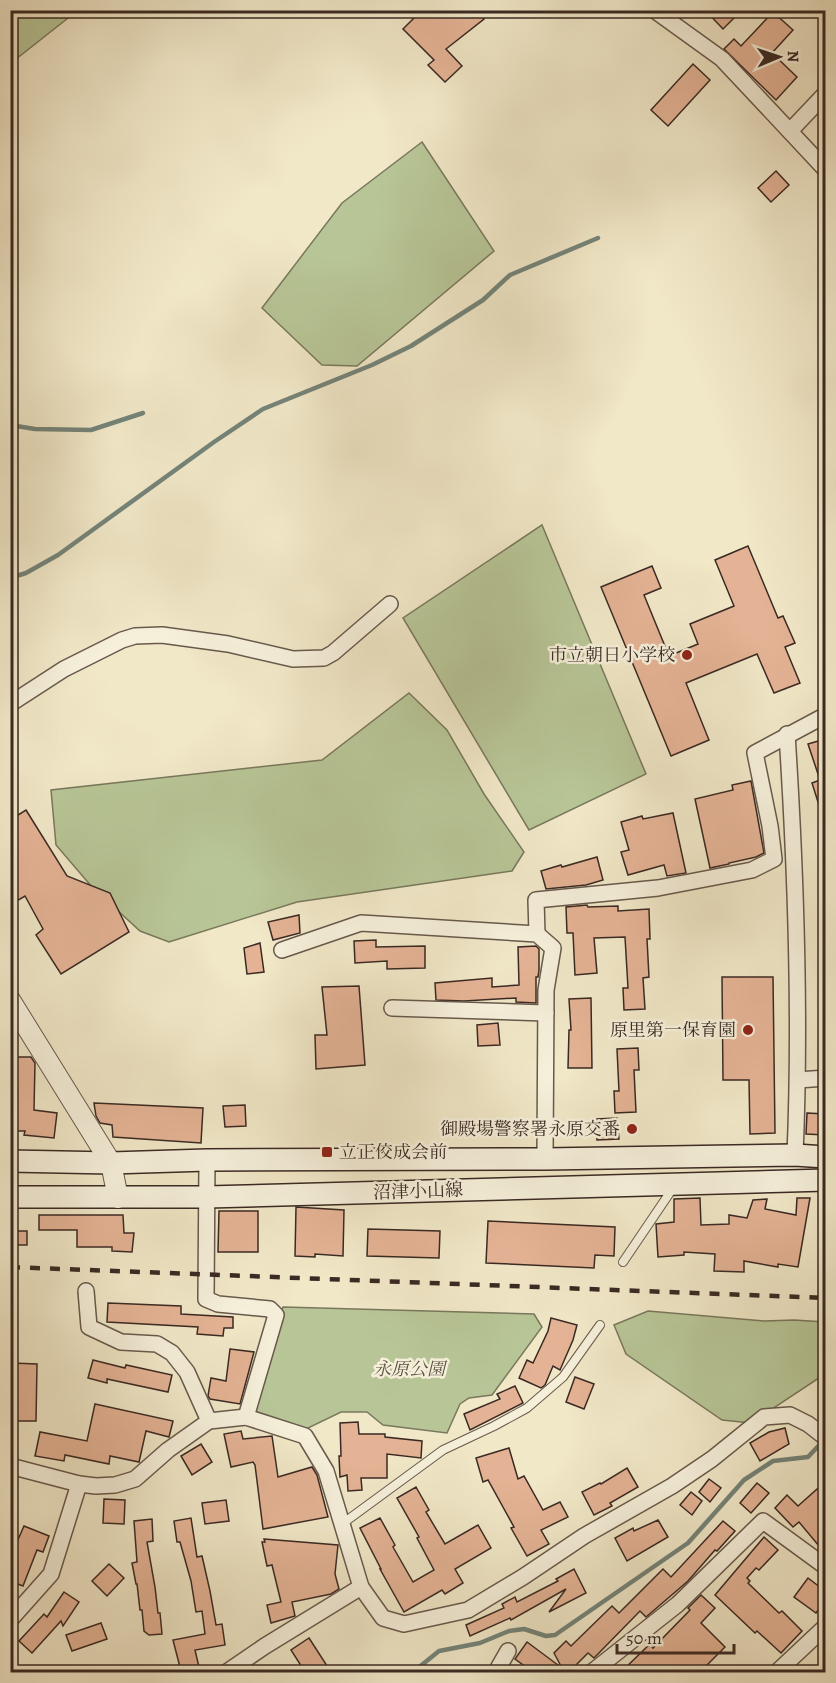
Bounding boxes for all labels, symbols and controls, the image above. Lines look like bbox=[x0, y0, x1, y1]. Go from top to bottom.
north arrow bbox=[749, 27, 809, 87]
text: N bbox=[782, 50, 804, 63]
place label: 市立朝日小学校 bbox=[549, 643, 675, 667]
marker: 市立朝日小学校 bbox=[680, 648, 694, 662]
place label: 原里第一保育園 bbox=[610, 1018, 736, 1042]
marker: 原里第一保育園 bbox=[741, 1023, 755, 1037]
place label: 御殿場警察署永原交番 bbox=[440, 1117, 620, 1141]
marker: 御殿場警察署永原交番 bbox=[625, 1122, 639, 1136]
place label: 立正佼成会前 bbox=[339, 1140, 447, 1164]
marker: 立正佼成会前 bbox=[320, 1145, 334, 1159]
street label: 沼津小山線 bbox=[373, 1177, 463, 1205]
park label: 永原公園 bbox=[373, 1357, 448, 1381]
scale bar bbox=[617, 1617, 734, 1655]
text: 50 m bbox=[626, 1626, 662, 1650]

